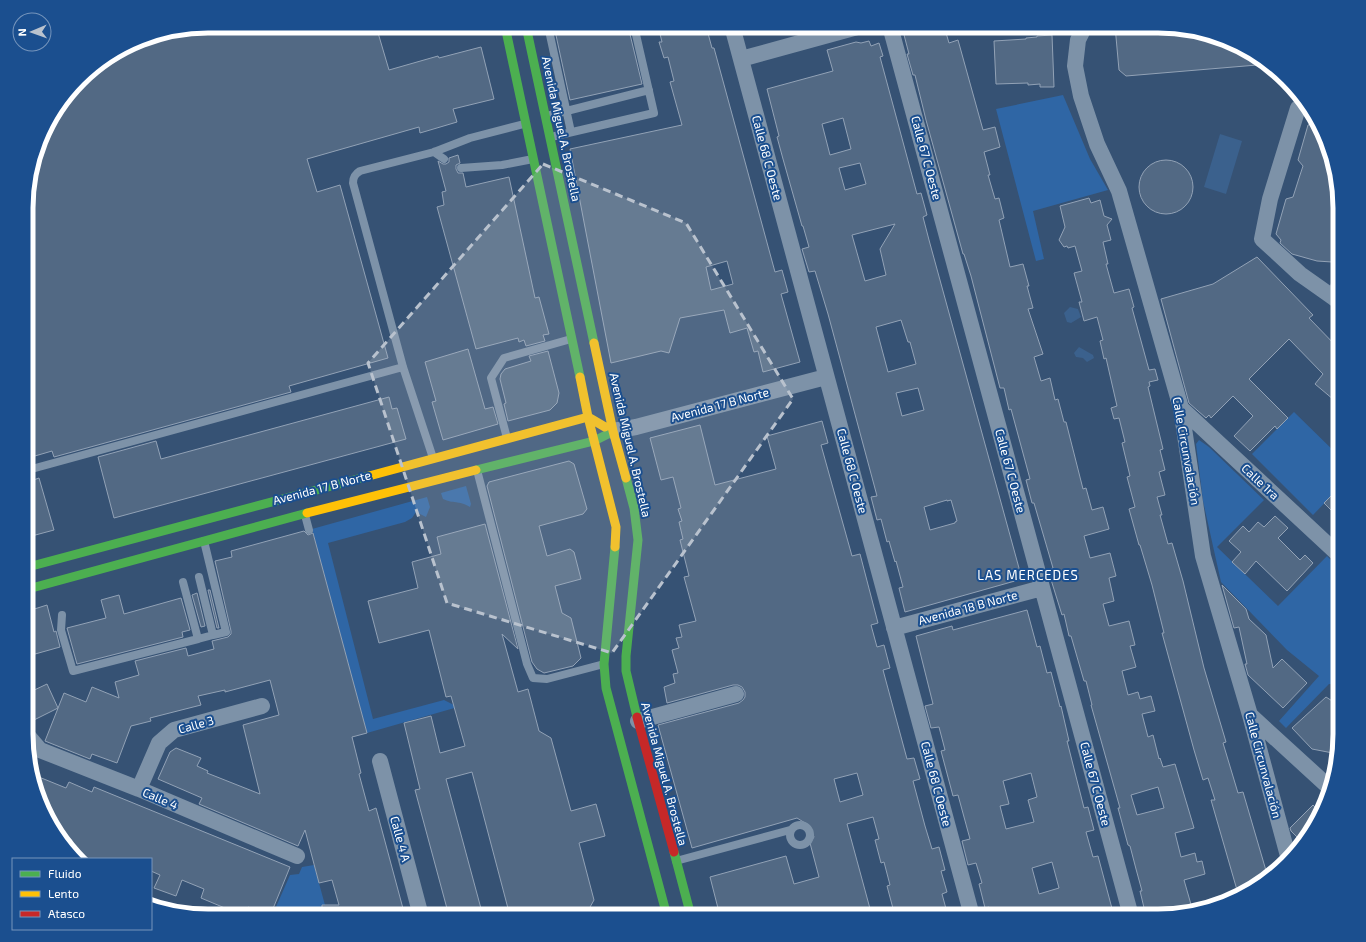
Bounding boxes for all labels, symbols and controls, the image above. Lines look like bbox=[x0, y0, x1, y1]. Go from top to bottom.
north arrow bbox=[12, 12, 52, 52]
text: N bbox=[15, 28, 28, 37]
street label: Avenida Miguel A. Brostella bbox=[540, 55, 584, 203]
street label: Calle 68 C Oeste bbox=[750, 114, 786, 202]
street label: Calle 67 C Oeste bbox=[909, 114, 945, 201]
street label: Avenida Miguel A. Brostella bbox=[608, 371, 654, 518]
street label: Avenida 17 B Norte bbox=[669, 384, 770, 424]
street label: Calle Circunvalación bbox=[1171, 396, 1203, 506]
street label: Calle 68 C Oeste bbox=[835, 427, 871, 515]
street label: Calle 67 C Oeste bbox=[993, 427, 1029, 514]
street label: Calle 1ra bbox=[1239, 461, 1282, 502]
street label: Avenida 17 B Norte bbox=[271, 467, 372, 507]
district label: LAS MERCEDES bbox=[977, 567, 1079, 583]
street label: Avenida 18 B Norte bbox=[917, 587, 1019, 627]
street label: Avenida Miguel A. Brostella bbox=[639, 701, 691, 847]
street label: Calle Circunvalación bbox=[1243, 710, 1285, 819]
street label: Calle 3 bbox=[176, 712, 215, 736]
street label: Calle 68 C Oeste bbox=[919, 740, 955, 828]
street label: Calle 67 C Oeste bbox=[1078, 740, 1114, 827]
street label: Calle 4 bbox=[141, 784, 180, 812]
street label: Calle 4 A bbox=[388, 814, 414, 864]
legend bbox=[12, 858, 152, 930]
text: Fluido bbox=[48, 866, 82, 880]
text: Lento bbox=[48, 886, 79, 900]
text: Atasco bbox=[48, 906, 85, 920]

